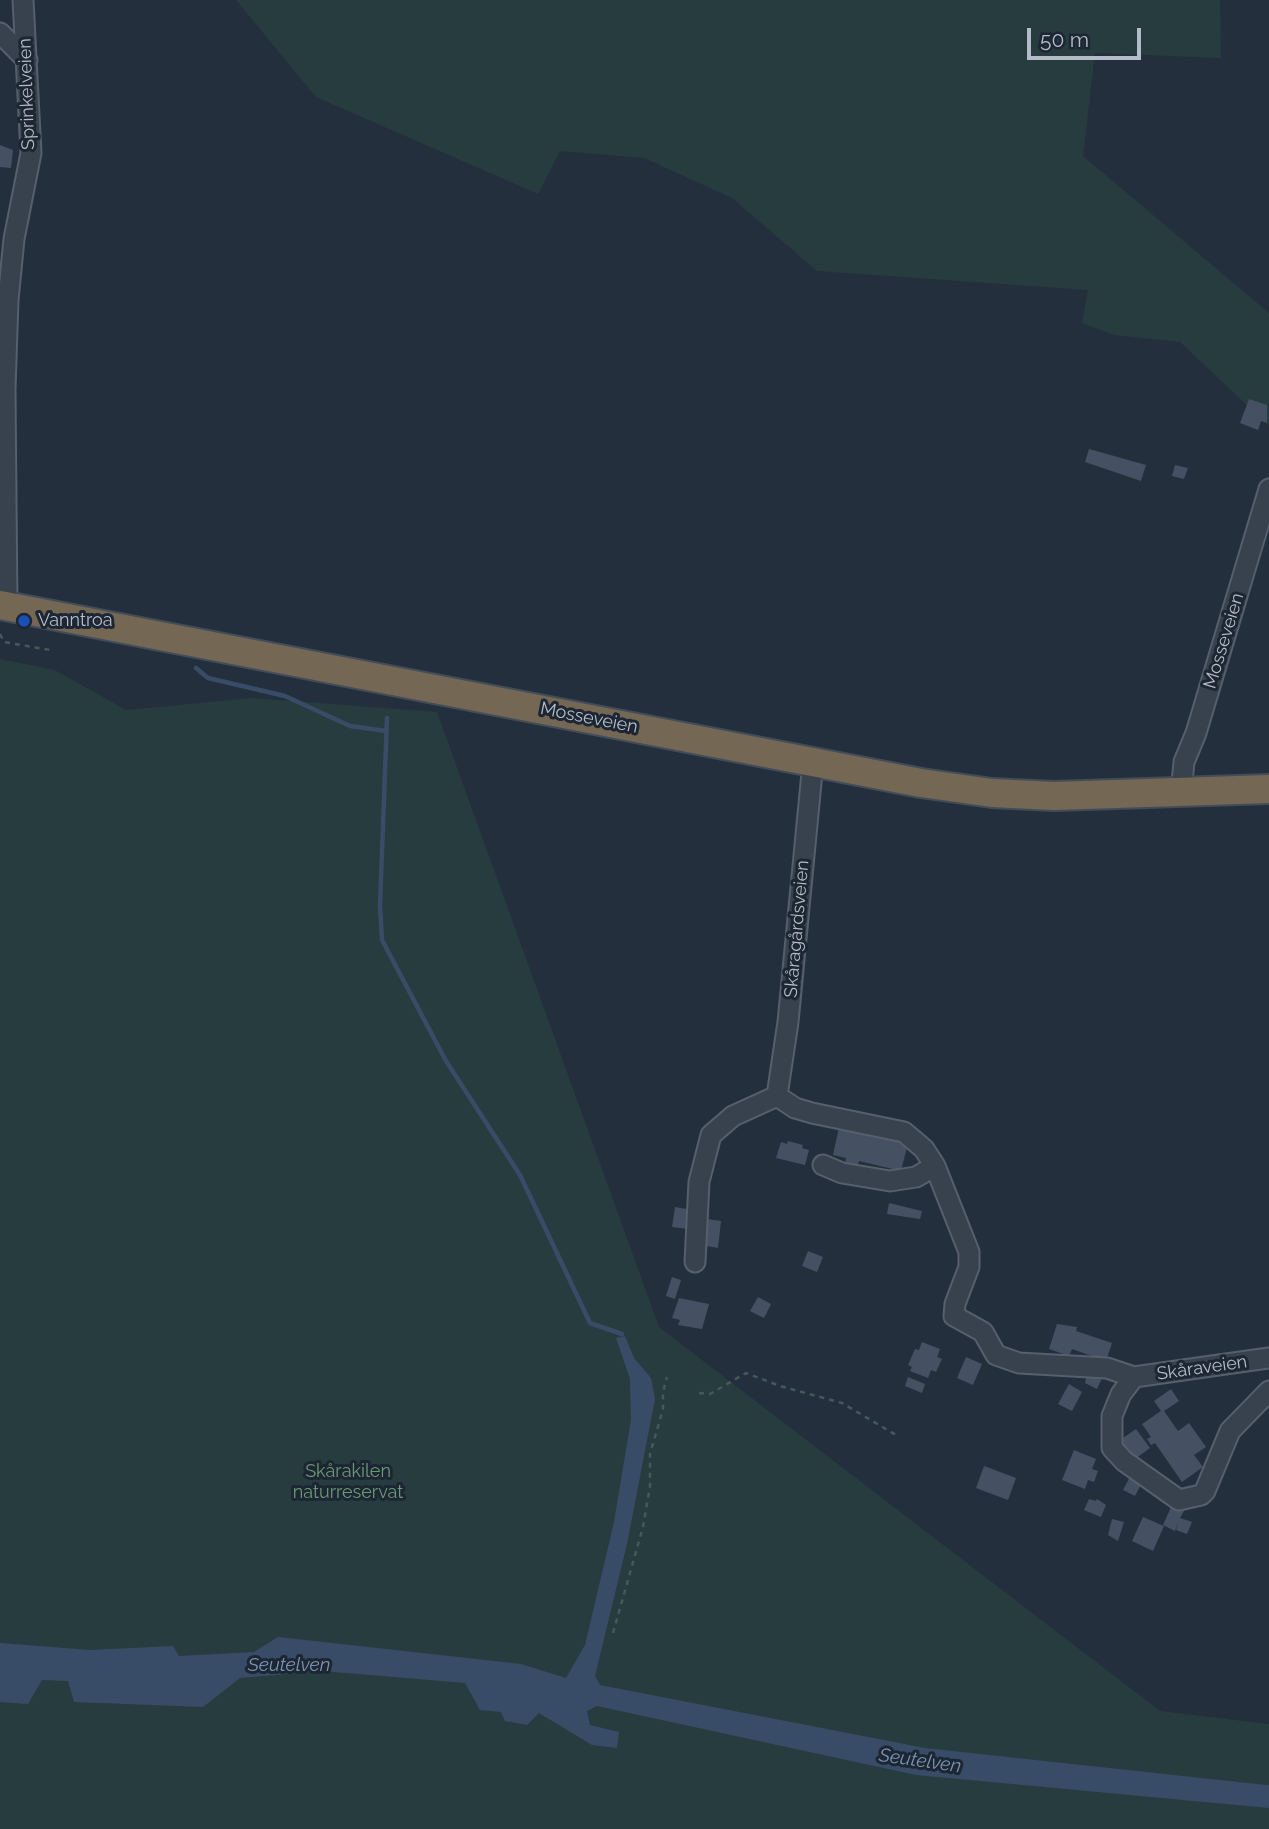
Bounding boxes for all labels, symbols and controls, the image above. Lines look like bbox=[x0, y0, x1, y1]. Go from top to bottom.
scale bar bbox=[1031, 14, 1145, 58]
text: 50 m bbox=[1040, 27, 1089, 52]
street label: Sprinkelveien bbox=[14, 38, 40, 150]
street label: Mosseveien bbox=[1199, 591, 1249, 691]
place label: Vanntroa bbox=[38, 610, 113, 632]
marker: Vanntroa bbox=[16, 613, 32, 629]
street label: Mosseveien bbox=[538, 698, 640, 738]
street label: Skåragårdsveien bbox=[780, 859, 814, 999]
street label: Skåraveien bbox=[1156, 1351, 1248, 1385]
park label: Skårakilen naturreservat bbox=[293, 1461, 403, 1504]
water label: Seutelven bbox=[248, 1654, 330, 1676]
water label: Seutelven bbox=[877, 1744, 963, 1778]

